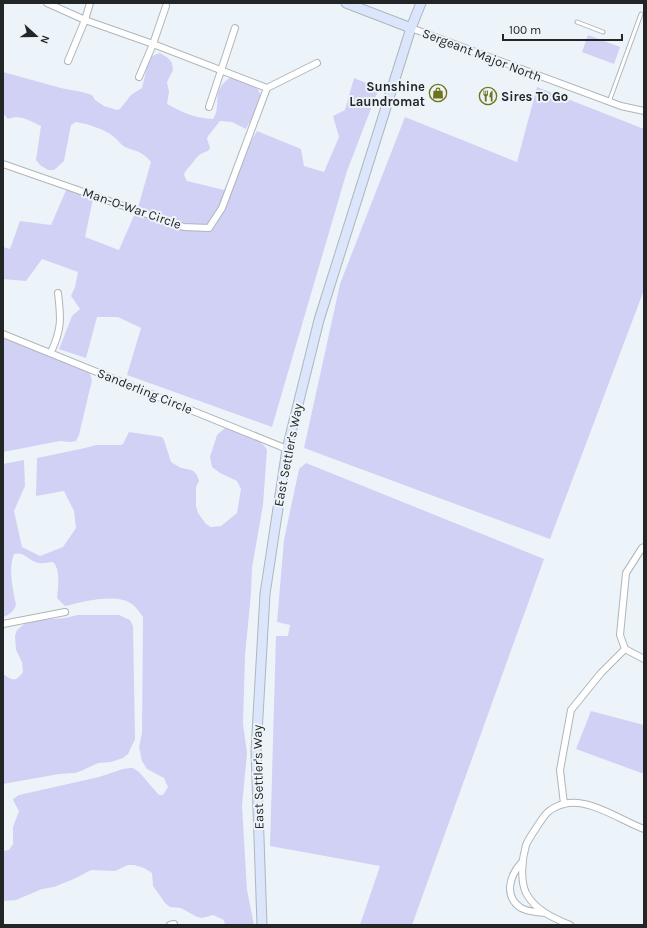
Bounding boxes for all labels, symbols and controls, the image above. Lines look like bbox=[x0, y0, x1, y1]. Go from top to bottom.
north arrow bbox=[16, 16, 56, 56]
scale bar bbox=[503, 16, 622, 42]
text: 100 m bbox=[509, 23, 541, 37]
street label: Sergeant Major North bbox=[420, 25, 544, 85]
text: N bbox=[37, 33, 52, 45]
place label: Sunshine Laundromat bbox=[349, 79, 425, 109]
shop icon: Sunshine Laundromat bbox=[428, 83, 448, 103]
restaurant icon: Sires To Go bbox=[478, 86, 498, 106]
place label: Sires To Go bbox=[501, 89, 568, 104]
street label: Man-O-War Circle bbox=[81, 184, 184, 232]
street label: Sanderling Circle bbox=[95, 365, 195, 417]
street label: East Settler's Way bbox=[271, 402, 305, 508]
street label: East Settler's Way bbox=[250, 725, 266, 829]

